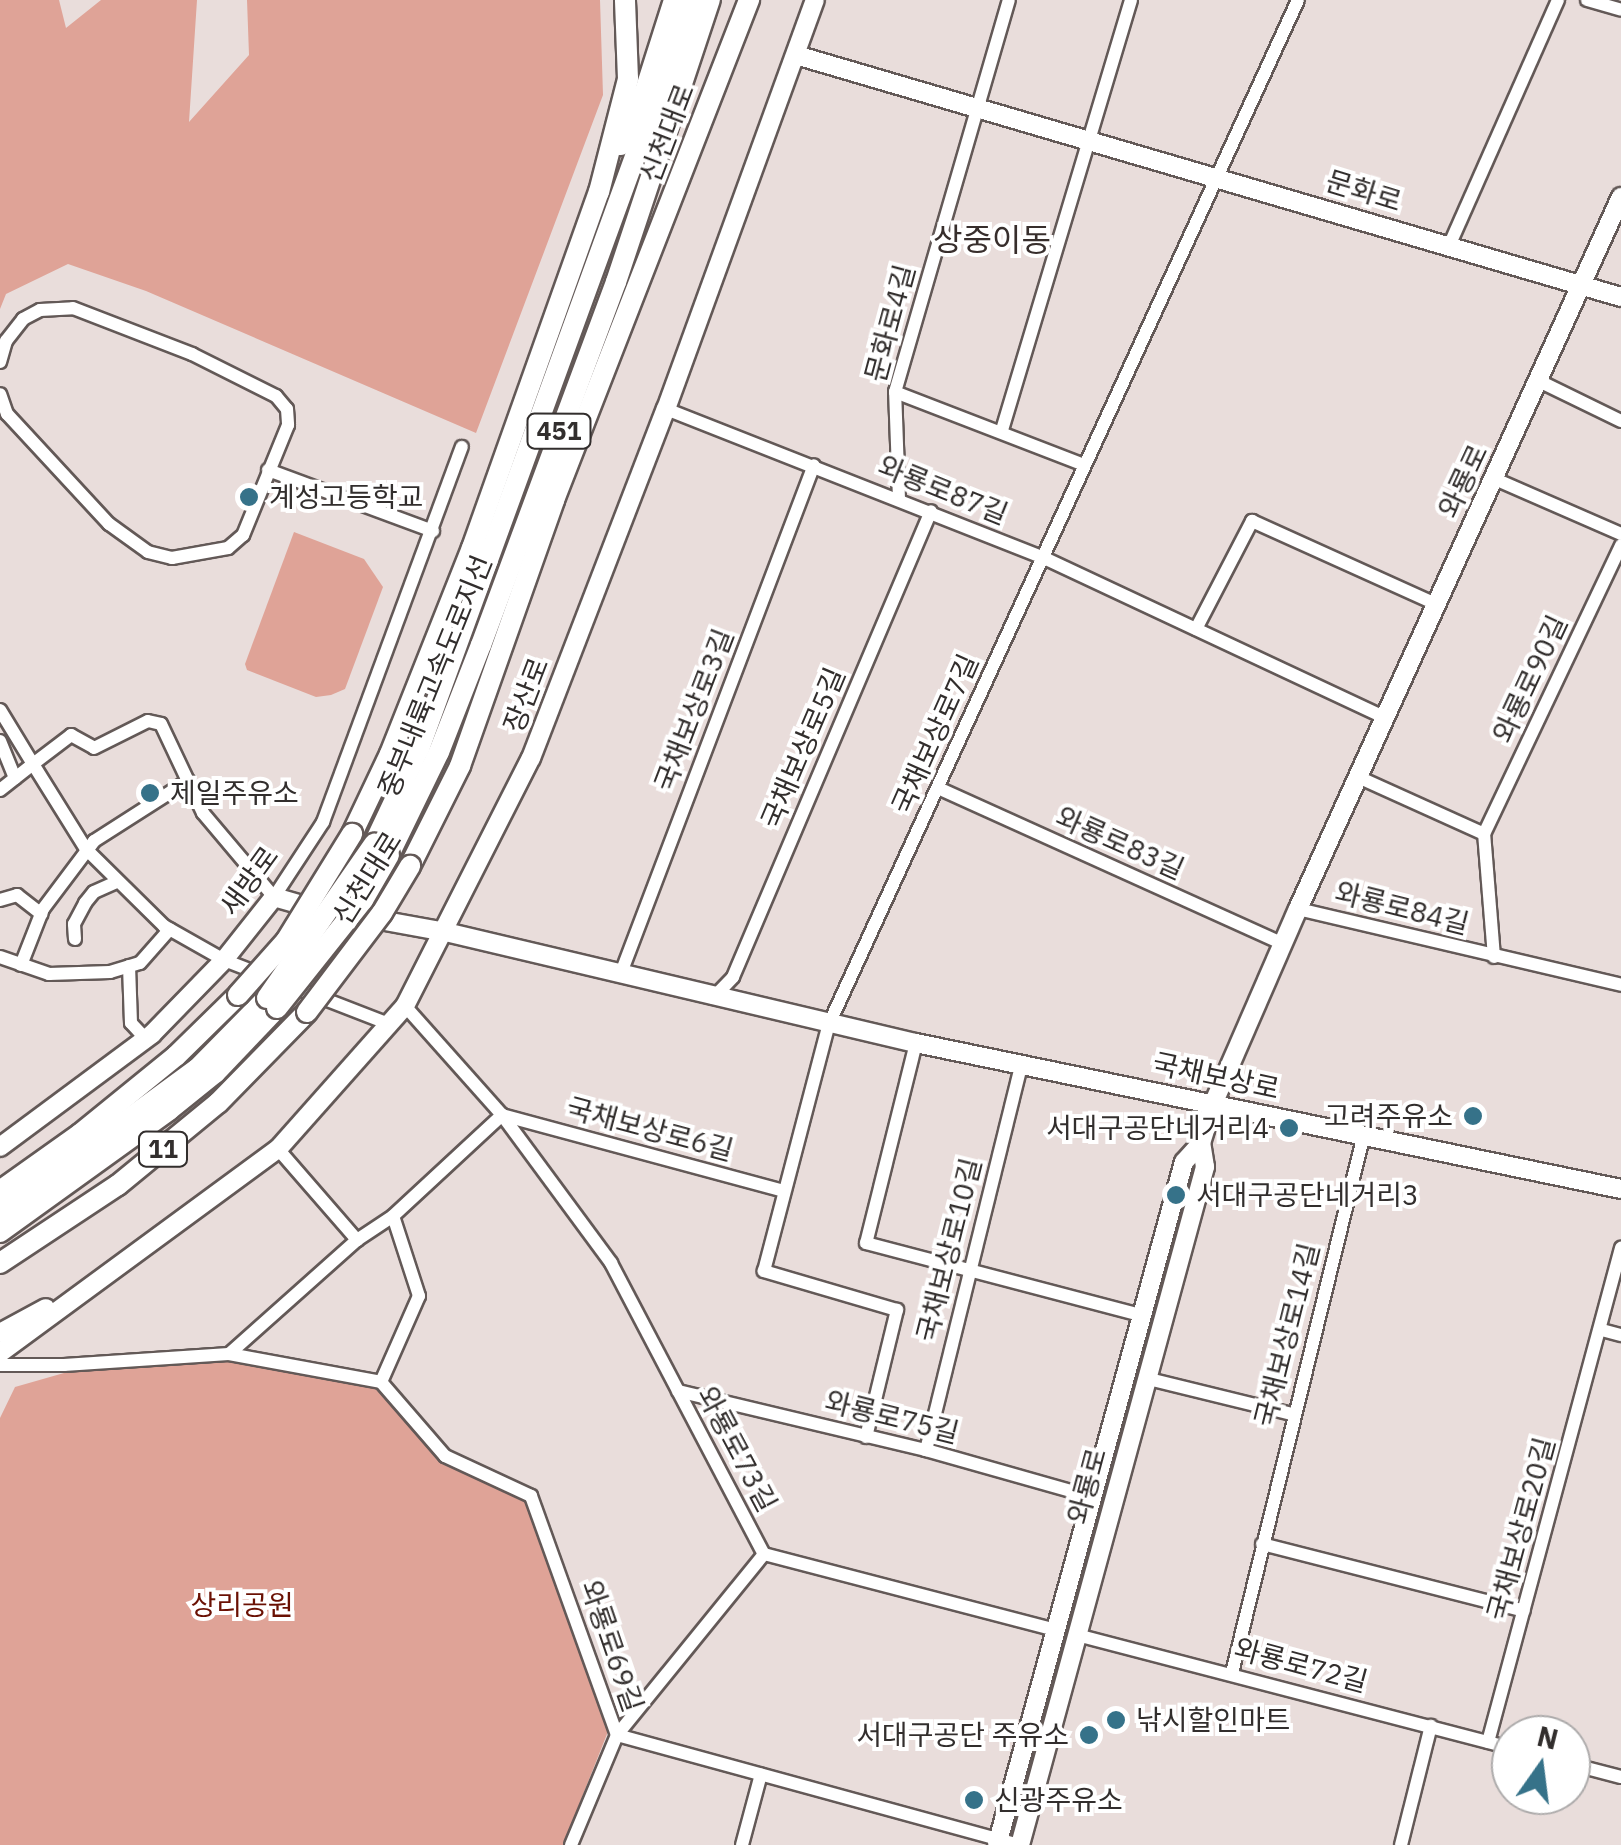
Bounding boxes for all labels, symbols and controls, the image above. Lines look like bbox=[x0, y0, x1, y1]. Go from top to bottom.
street label: 신천대로 bbox=[633, 79, 701, 187]
street label: 문화로 bbox=[1322, 164, 1406, 218]
district label: 상중이동 bbox=[933, 220, 1051, 258]
street label: 문화로4길 bbox=[858, 261, 922, 385]
road number: 451 bbox=[526, 411, 592, 451]
street label: 와룡로 bbox=[1431, 439, 1495, 523]
street label: 와룡로87길 bbox=[873, 449, 1013, 531]
place label: 계성고등학교 bbox=[269, 480, 424, 514]
marker: 계성고등학교 bbox=[238, 486, 260, 508]
street label: 중부내륙고속도로지선 bbox=[371, 550, 499, 802]
street label: 와룡로90길 bbox=[1486, 610, 1574, 748]
street label: 국채보상로3길 bbox=[648, 624, 740, 796]
street label: 국채보상로7길 bbox=[885, 649, 985, 819]
street label: 장산로 bbox=[496, 653, 556, 737]
street label: 국채보상로5길 bbox=[754, 663, 852, 833]
place label: 제일주유소 bbox=[170, 776, 299, 810]
marker: 제일주유소 bbox=[139, 782, 161, 804]
street label: 와룡로83길 bbox=[1051, 800, 1189, 886]
street label: 신천대로 bbox=[325, 825, 409, 931]
street label: 새방로 bbox=[213, 840, 285, 922]
street label: 와룡로84길 bbox=[1332, 875, 1472, 941]
street label: 국채보상로 bbox=[1150, 1046, 1282, 1106]
street label: 국채보상로6길 bbox=[563, 1091, 737, 1167]
place label: 고려주유소 bbox=[1324, 1099, 1453, 1133]
marker: 고려주유소 bbox=[1462, 1105, 1484, 1127]
place label: 서대구공단네거리4 bbox=[1046, 1111, 1269, 1145]
marker: 서대구공단네거리4 bbox=[1278, 1117, 1300, 1139]
road number: 11 bbox=[138, 1129, 188, 1169]
street label: 국채보상로10길 bbox=[910, 1155, 988, 1345]
place label: 서대구공단네거리3 bbox=[1196, 1178, 1419, 1212]
marker: 서대구공단네거리3 bbox=[1165, 1184, 1187, 1206]
street label: 국채보상로14길 bbox=[1248, 1240, 1326, 1430]
street label: 와룡로73길 bbox=[690, 1381, 784, 1517]
street label: 와룡로75길 bbox=[822, 1384, 962, 1450]
street label: 국채보상로20길 bbox=[1480, 1434, 1562, 1624]
street label: 와룡로 bbox=[1061, 1444, 1113, 1528]
street label: 와룡로69길 bbox=[574, 1576, 650, 1716]
park label: 상리공원 bbox=[190, 1588, 294, 1622]
street label: 와룡로72길 bbox=[1231, 1631, 1371, 1699]
place label: 낚시할인마트 bbox=[1136, 1703, 1291, 1737]
marker: 낚시할인마트 bbox=[1105, 1709, 1127, 1731]
north arrow bbox=[1491, 1715, 1591, 1815]
text: N bbox=[1534, 1717, 1562, 1758]
place label: 서대구공단 주유소 bbox=[856, 1718, 1069, 1752]
marker: 서대구공단 주유소 bbox=[1078, 1724, 1100, 1746]
place label: 신광주유소 bbox=[994, 1783, 1123, 1817]
marker: 신광주유소 bbox=[963, 1789, 985, 1811]

